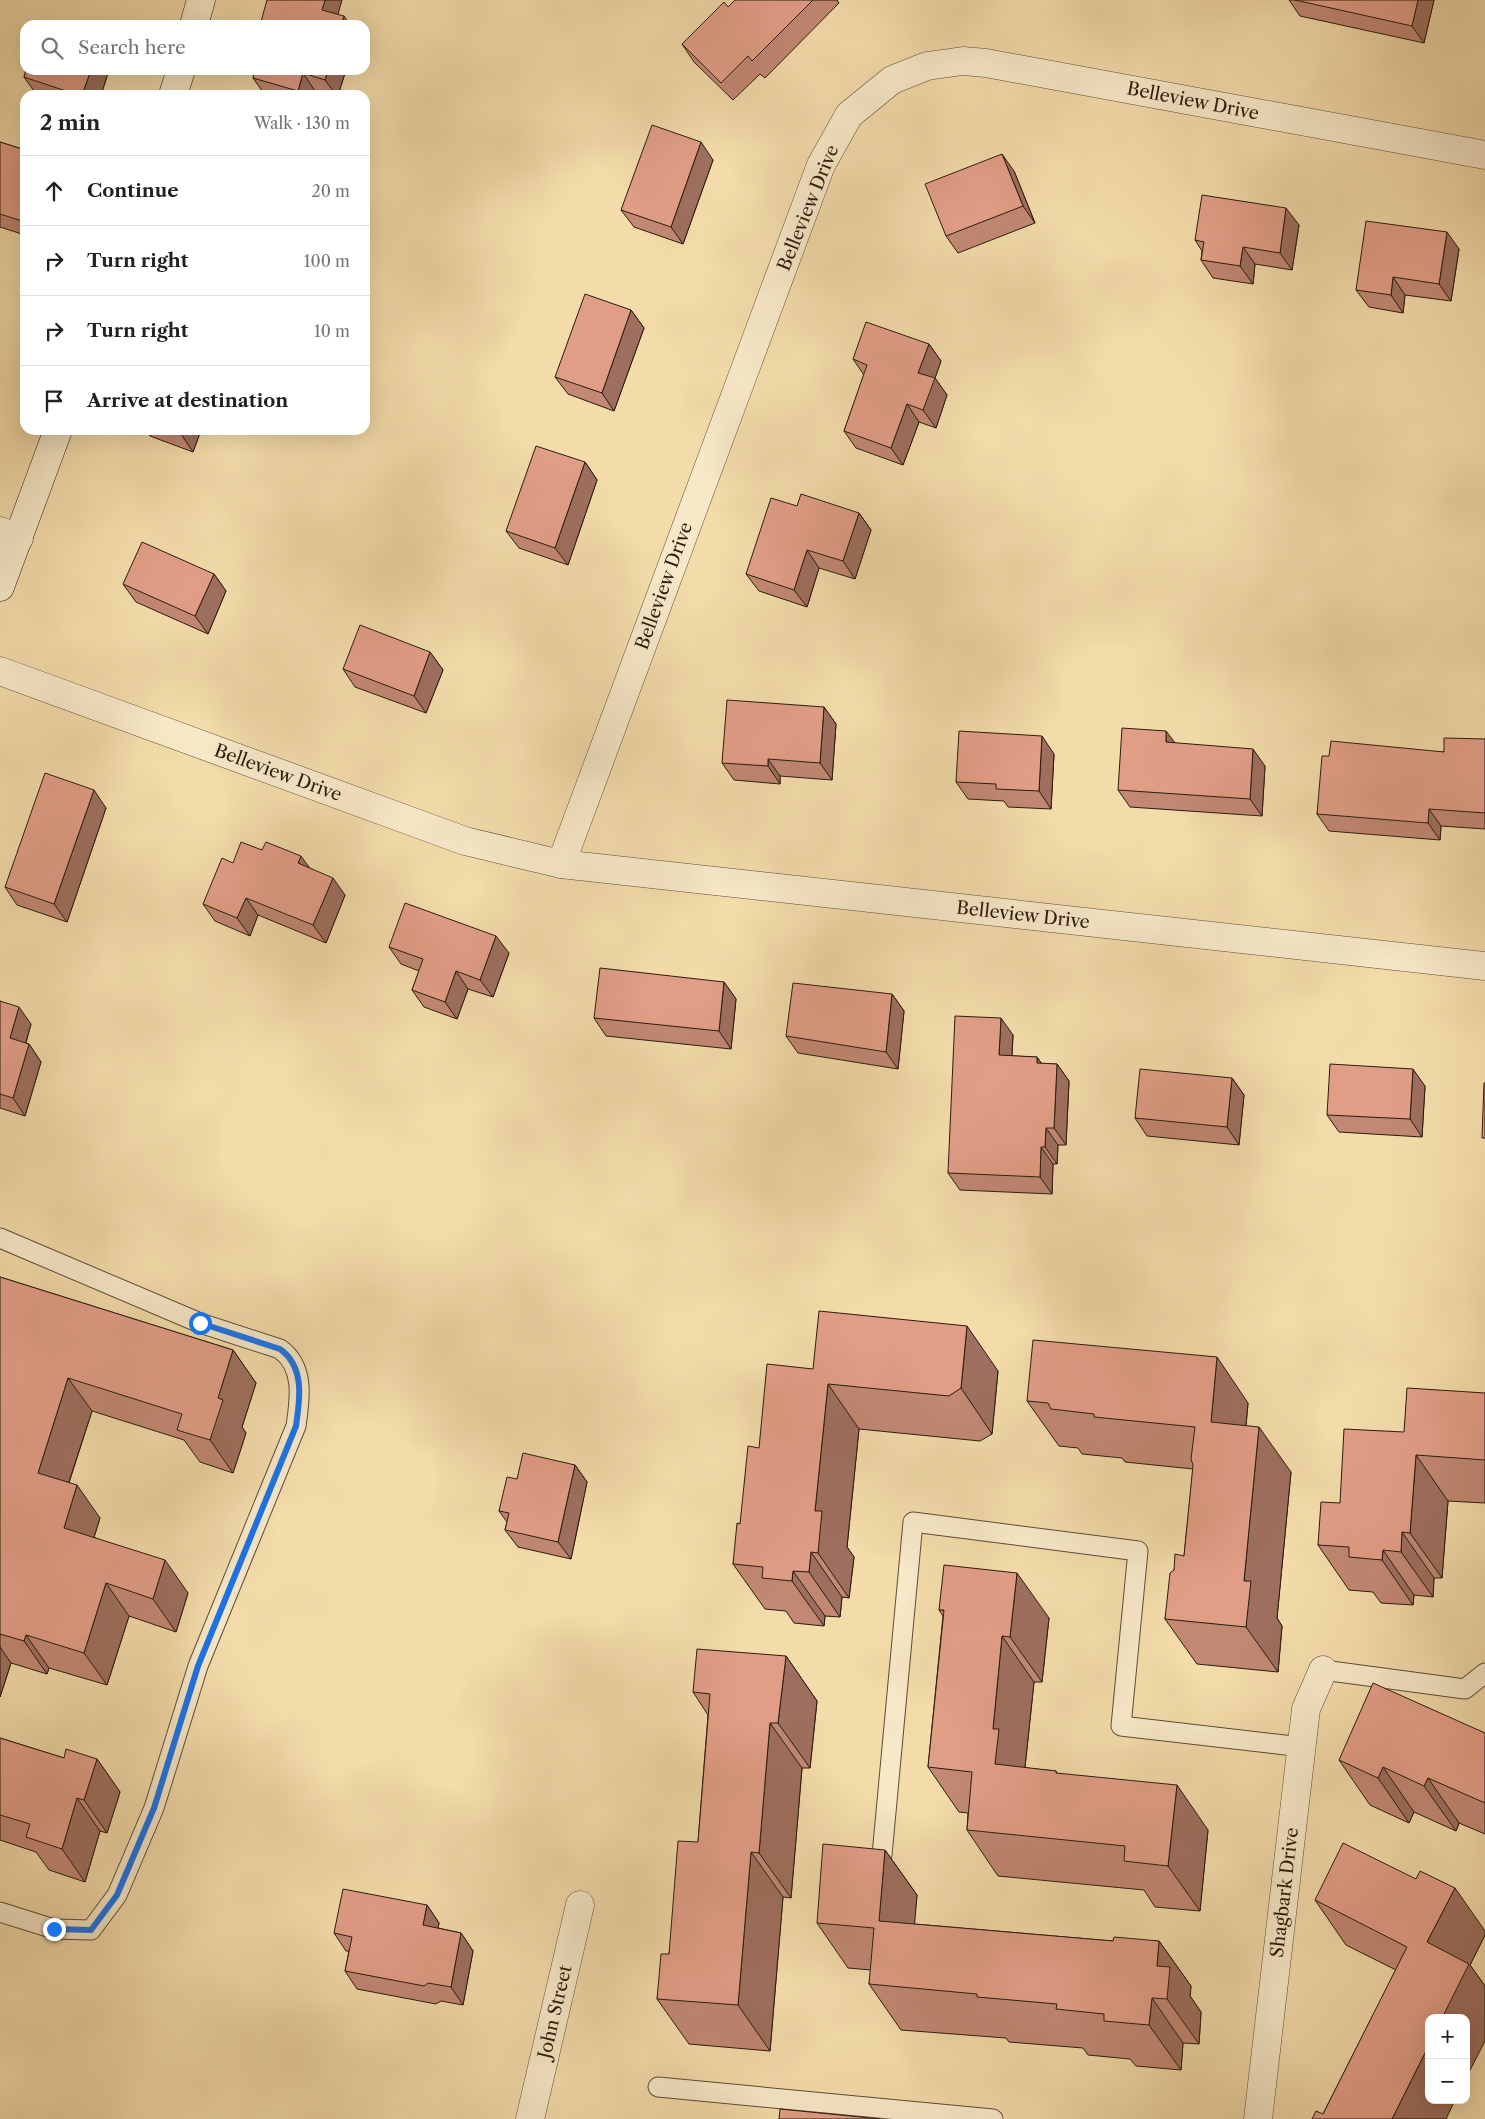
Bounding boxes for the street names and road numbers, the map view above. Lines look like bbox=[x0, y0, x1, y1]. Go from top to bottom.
street label: Belleview Drive bbox=[1125, 77, 1261, 125]
street label: Belleview Drive bbox=[773, 142, 843, 274]
street label: Belleview Drive bbox=[631, 519, 697, 653]
street label: Belleview Drive bbox=[211, 739, 345, 806]
street label: Belleview Drive bbox=[955, 897, 1091, 933]
street label: Shagbark Drive bbox=[1266, 1826, 1303, 1959]
street label: John Street bbox=[533, 1962, 577, 2064]

